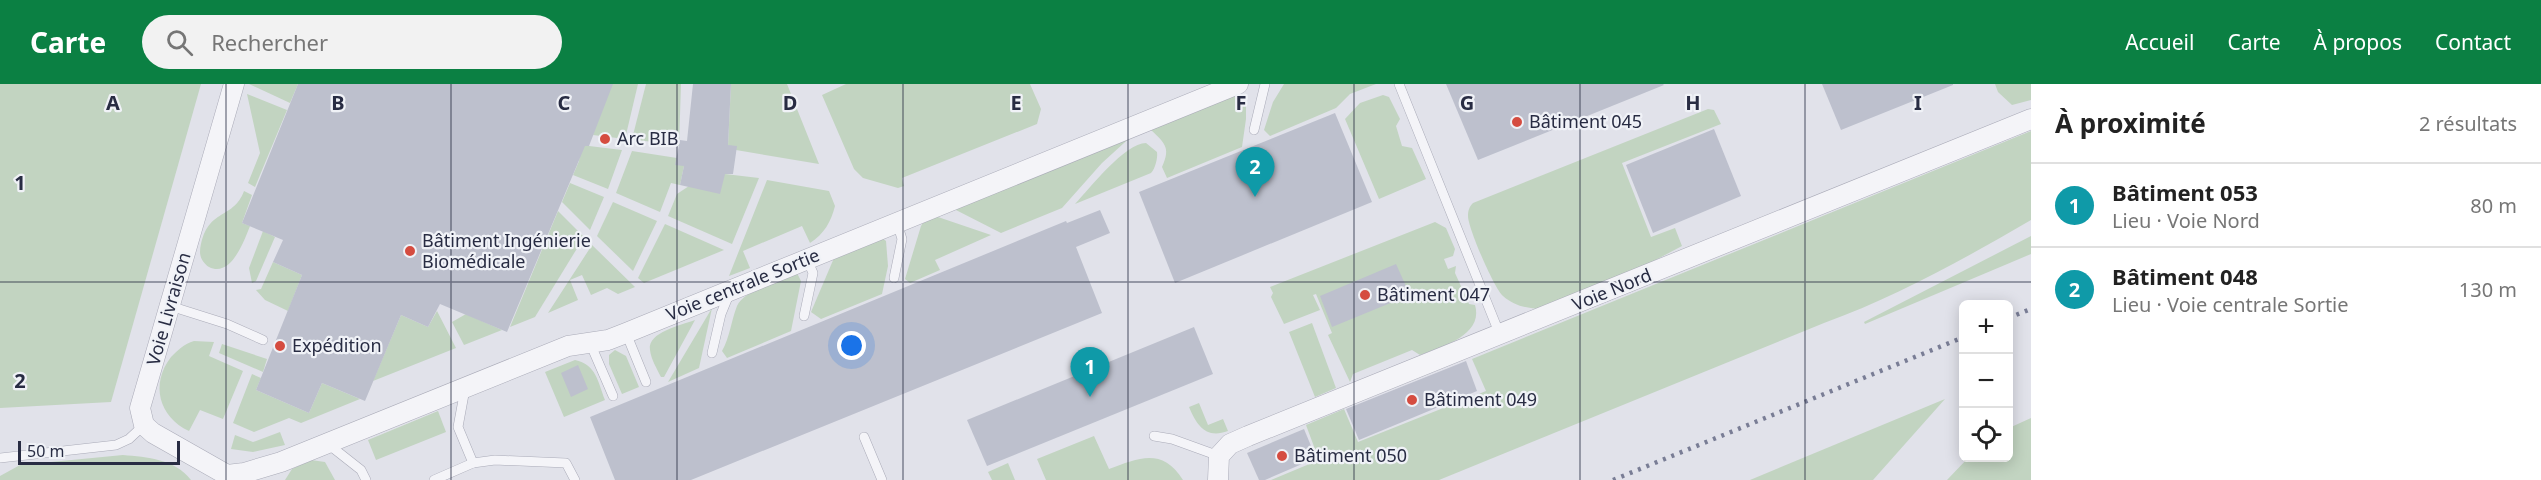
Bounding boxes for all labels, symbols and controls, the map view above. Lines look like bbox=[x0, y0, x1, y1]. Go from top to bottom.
search box bbox=[142, 15, 562, 69]
text: Carte bbox=[30, 23, 106, 61]
icon: search bbox=[163, 26, 196, 59]
text: Rechercher bbox=[211, 27, 328, 57]
text: Accueil bbox=[2125, 28, 2194, 56]
text: Carte bbox=[2227, 28, 2281, 56]
text: À propos bbox=[2314, 28, 2402, 56]
text: Contact bbox=[2435, 28, 2511, 56]
text: A bbox=[106, 89, 120, 116]
text: B bbox=[331, 89, 345, 116]
text: C bbox=[558, 89, 571, 116]
text: D bbox=[783, 89, 797, 116]
text: E bbox=[1010, 89, 1022, 116]
text: F bbox=[1236, 89, 1246, 116]
text: G bbox=[1460, 89, 1474, 116]
text: H bbox=[1685, 89, 1701, 116]
text: I bbox=[1914, 89, 1922, 116]
text: À proximité bbox=[2055, 105, 2206, 141]
place label: Bâtiment 045 bbox=[1529, 109, 1642, 133]
text: 2 résultats bbox=[2419, 110, 2517, 137]
marker: Bâtiment 045 bbox=[1510, 115, 1524, 129]
place label: Arc BIB bbox=[617, 126, 678, 150]
marker: Arc BIB bbox=[598, 132, 612, 146]
pin: 2 bbox=[1236, 147, 1274, 197]
text: 1 bbox=[14, 169, 26, 196]
text: Bâtiment 053 bbox=[2112, 177, 2258, 207]
text: 1 bbox=[2069, 192, 2080, 219]
text: 80 m bbox=[2470, 192, 2517, 219]
text: Lieu · Voie Nord bbox=[2112, 207, 2260, 234]
place label: Bâtiment Ingénierie Biomédicale bbox=[422, 228, 591, 273]
street label: Voie centrale Sortie bbox=[662, 242, 823, 326]
marker: Bâtiment Ingénierie Biomédicale bbox=[403, 244, 417, 258]
street label: Voie Livraison bbox=[140, 249, 196, 368]
text: Bâtiment 048 bbox=[2112, 261, 2258, 291]
street label: Voie Nord bbox=[1568, 262, 1655, 316]
text: 2 bbox=[2069, 276, 2080, 303]
text: 130 m bbox=[2459, 276, 2517, 303]
place label: Bâtiment 047 bbox=[1377, 282, 1490, 306]
marker: Bâtiment 047 bbox=[1358, 288, 1372, 302]
text: Lieu · Voie centrale Sortie bbox=[2112, 291, 2349, 318]
map controls bbox=[1959, 300, 2013, 462]
button: + bbox=[1959, 300, 2013, 354]
your location bbox=[837, 331, 866, 360]
place label: Expédition bbox=[292, 333, 382, 357]
marker: Expédition bbox=[273, 339, 287, 353]
pin: 1 bbox=[1070, 348, 1110, 397]
button: − bbox=[1959, 354, 2013, 408]
text: 2 bbox=[14, 367, 26, 394]
place label: Bâtiment 049 bbox=[1424, 387, 1537, 411]
marker: Bâtiment 049 bbox=[1405, 393, 1419, 407]
button: locate bbox=[1959, 408, 2013, 462]
scale bar bbox=[18, 438, 180, 466]
text: 50 m bbox=[27, 440, 64, 462]
place label: Bâtiment 050 bbox=[1294, 443, 1407, 467]
marker: Bâtiment 050 bbox=[1275, 449, 1289, 463]

